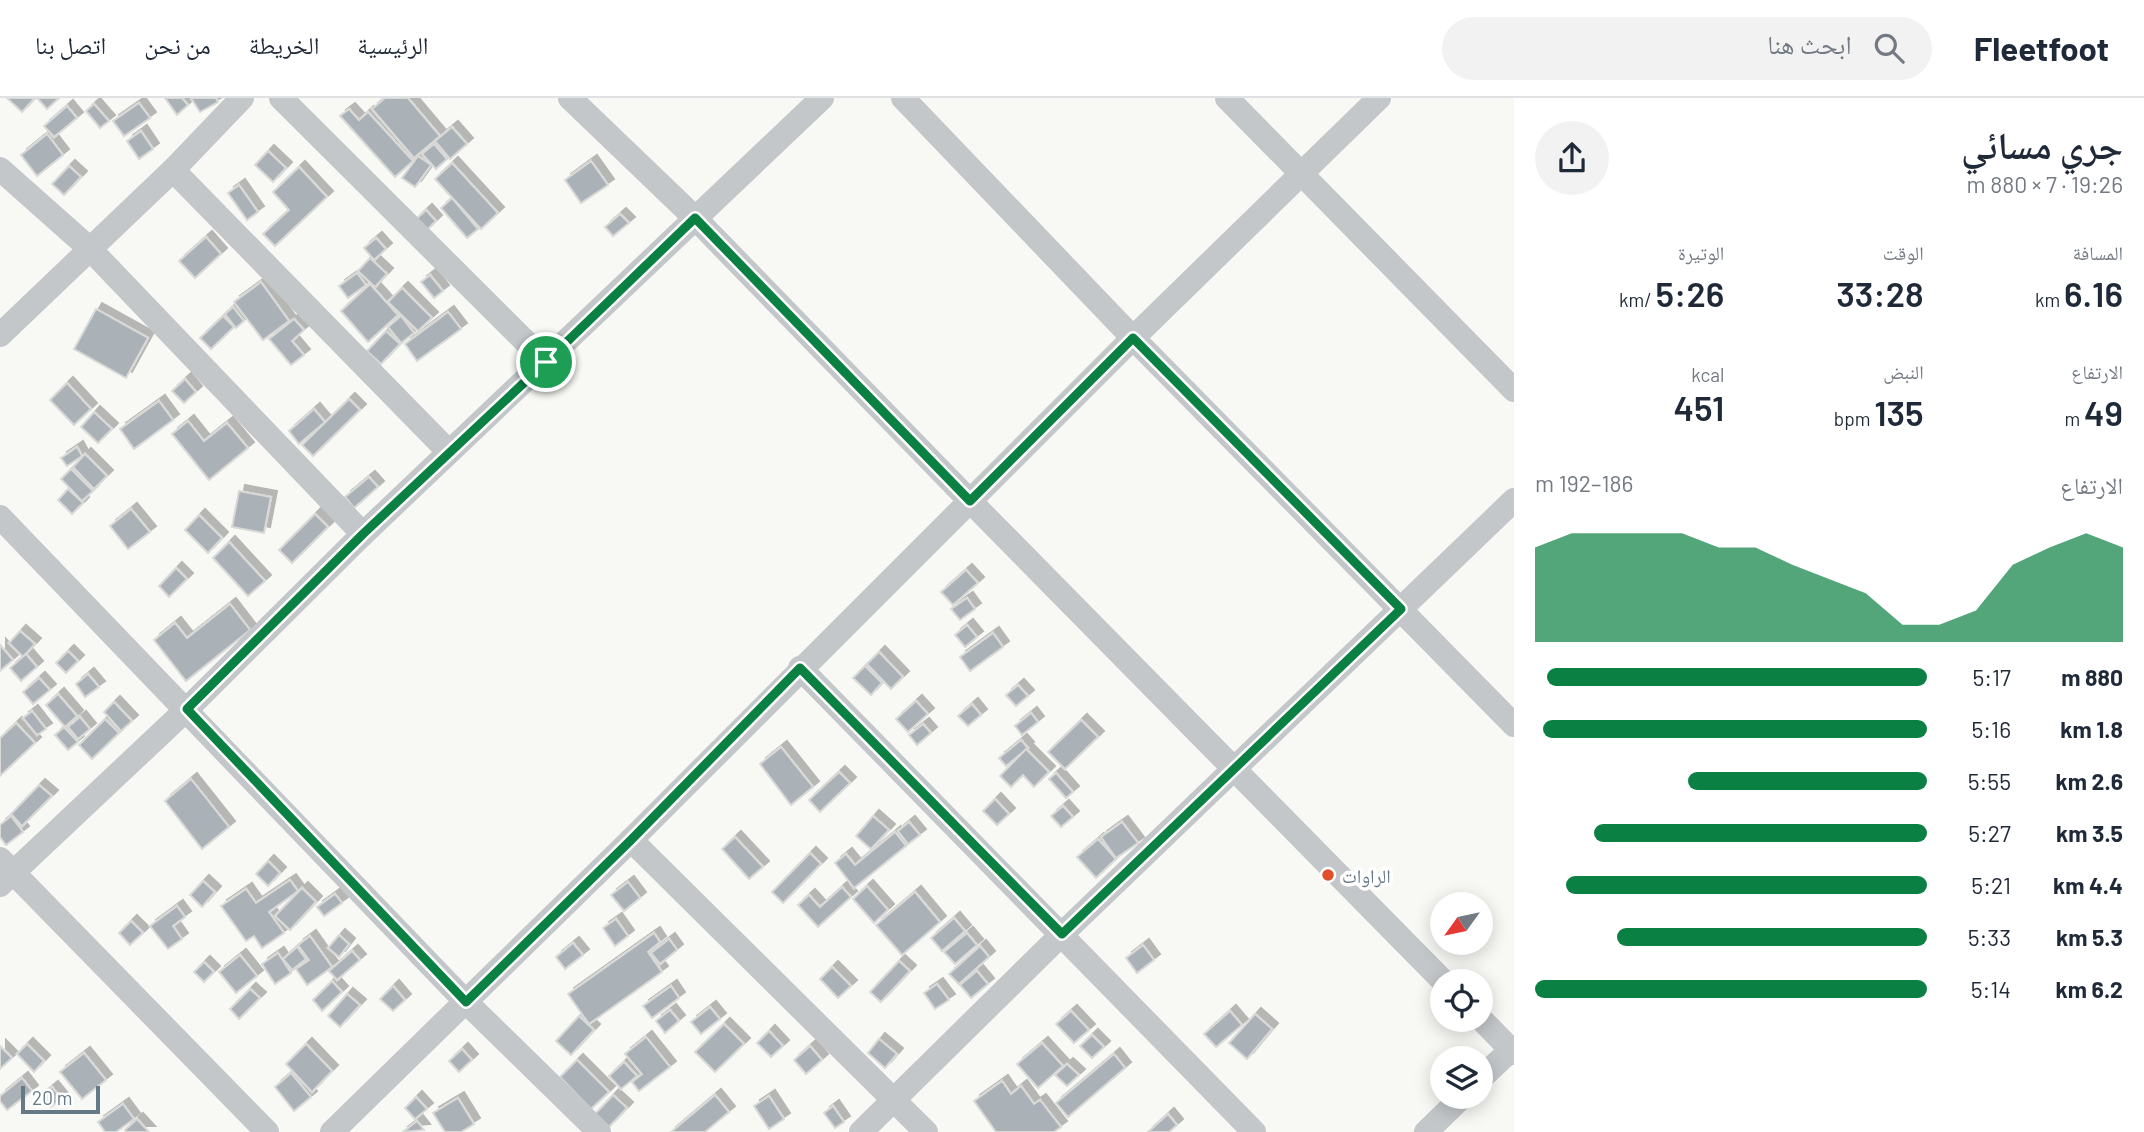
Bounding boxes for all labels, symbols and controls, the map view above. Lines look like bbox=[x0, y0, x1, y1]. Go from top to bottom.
search box bbox=[1442, 17, 1932, 80]
text: ابحث هنا bbox=[1767, 28, 1852, 59]
text: Fleetfoot bbox=[1974, 28, 2109, 68]
icon: search bbox=[1870, 29, 1908, 67]
text: اتصل بنا bbox=[35, 30, 106, 59]
text: من نحن bbox=[144, 30, 211, 59]
text: الخريطة bbox=[249, 30, 319, 59]
text: الرئيسية bbox=[357, 30, 429, 59]
button: share bbox=[1535, 121, 1609, 195]
text: جري مسائي bbox=[1961, 121, 2123, 167]
text: 19:26 · 7 × 880 m bbox=[1967, 170, 2123, 198]
text: الوتيرة bbox=[1678, 241, 1724, 264]
text: الوقت bbox=[1883, 241, 1924, 264]
text: المسافة bbox=[2073, 241, 2123, 264]
text: 5:26 bbox=[1656, 272, 1724, 314]
text: 33:28 bbox=[1836, 272, 1924, 314]
text: 6.16 bbox=[2064, 272, 2123, 314]
text: /km bbox=[1619, 288, 1656, 311]
text: km bbox=[2035, 288, 2064, 311]
pin bbox=[516, 332, 576, 392]
icon: arrive bbox=[527, 343, 565, 381]
text: النبض bbox=[1883, 360, 1924, 383]
text: الارتفاع bbox=[2071, 360, 2123, 383]
text: kcal bbox=[1691, 363, 1724, 386]
text: 451 bbox=[1674, 386, 1724, 428]
text: 135 bbox=[1874, 391, 1924, 433]
text: 49 bbox=[2084, 391, 2123, 433]
text: bpm bbox=[1834, 407, 1874, 430]
text: m bbox=[2065, 407, 2084, 430]
text: 186–192 m bbox=[1535, 469, 1633, 497]
text: الارتفاع bbox=[2060, 471, 2123, 499]
text: 5:17 bbox=[1972, 663, 2011, 691]
text: 880 m bbox=[2061, 663, 2123, 691]
text: 5:16 bbox=[1971, 715, 2011, 743]
text: 1.8 km bbox=[2060, 715, 2123, 743]
text: 5:55 bbox=[1968, 767, 2011, 795]
text: 2.6 km bbox=[2055, 767, 2123, 795]
text: 5:27 bbox=[1968, 819, 2011, 847]
text: 3.5 km bbox=[2056, 819, 2123, 847]
place label: الراوات bbox=[1342, 864, 1391, 888]
marker: الراوات bbox=[1320, 867, 1336, 883]
text: 5:21 bbox=[1971, 871, 2011, 899]
text: 4.4 km bbox=[2053, 871, 2123, 899]
north arrow bbox=[1430, 892, 1493, 956]
map controls bbox=[1430, 892, 1493, 1109]
text: 5:33 bbox=[1968, 923, 2011, 951]
text: 5.3 km bbox=[2056, 923, 2123, 951]
button: locate bbox=[1430, 969, 1493, 1032]
text: 5:14 bbox=[1971, 975, 2011, 1003]
text: 6.2 km bbox=[2055, 975, 2123, 1003]
button: layers bbox=[1430, 1046, 1493, 1109]
scale bar bbox=[21, 1083, 100, 1115]
text: 20 m bbox=[32, 1086, 72, 1109]

